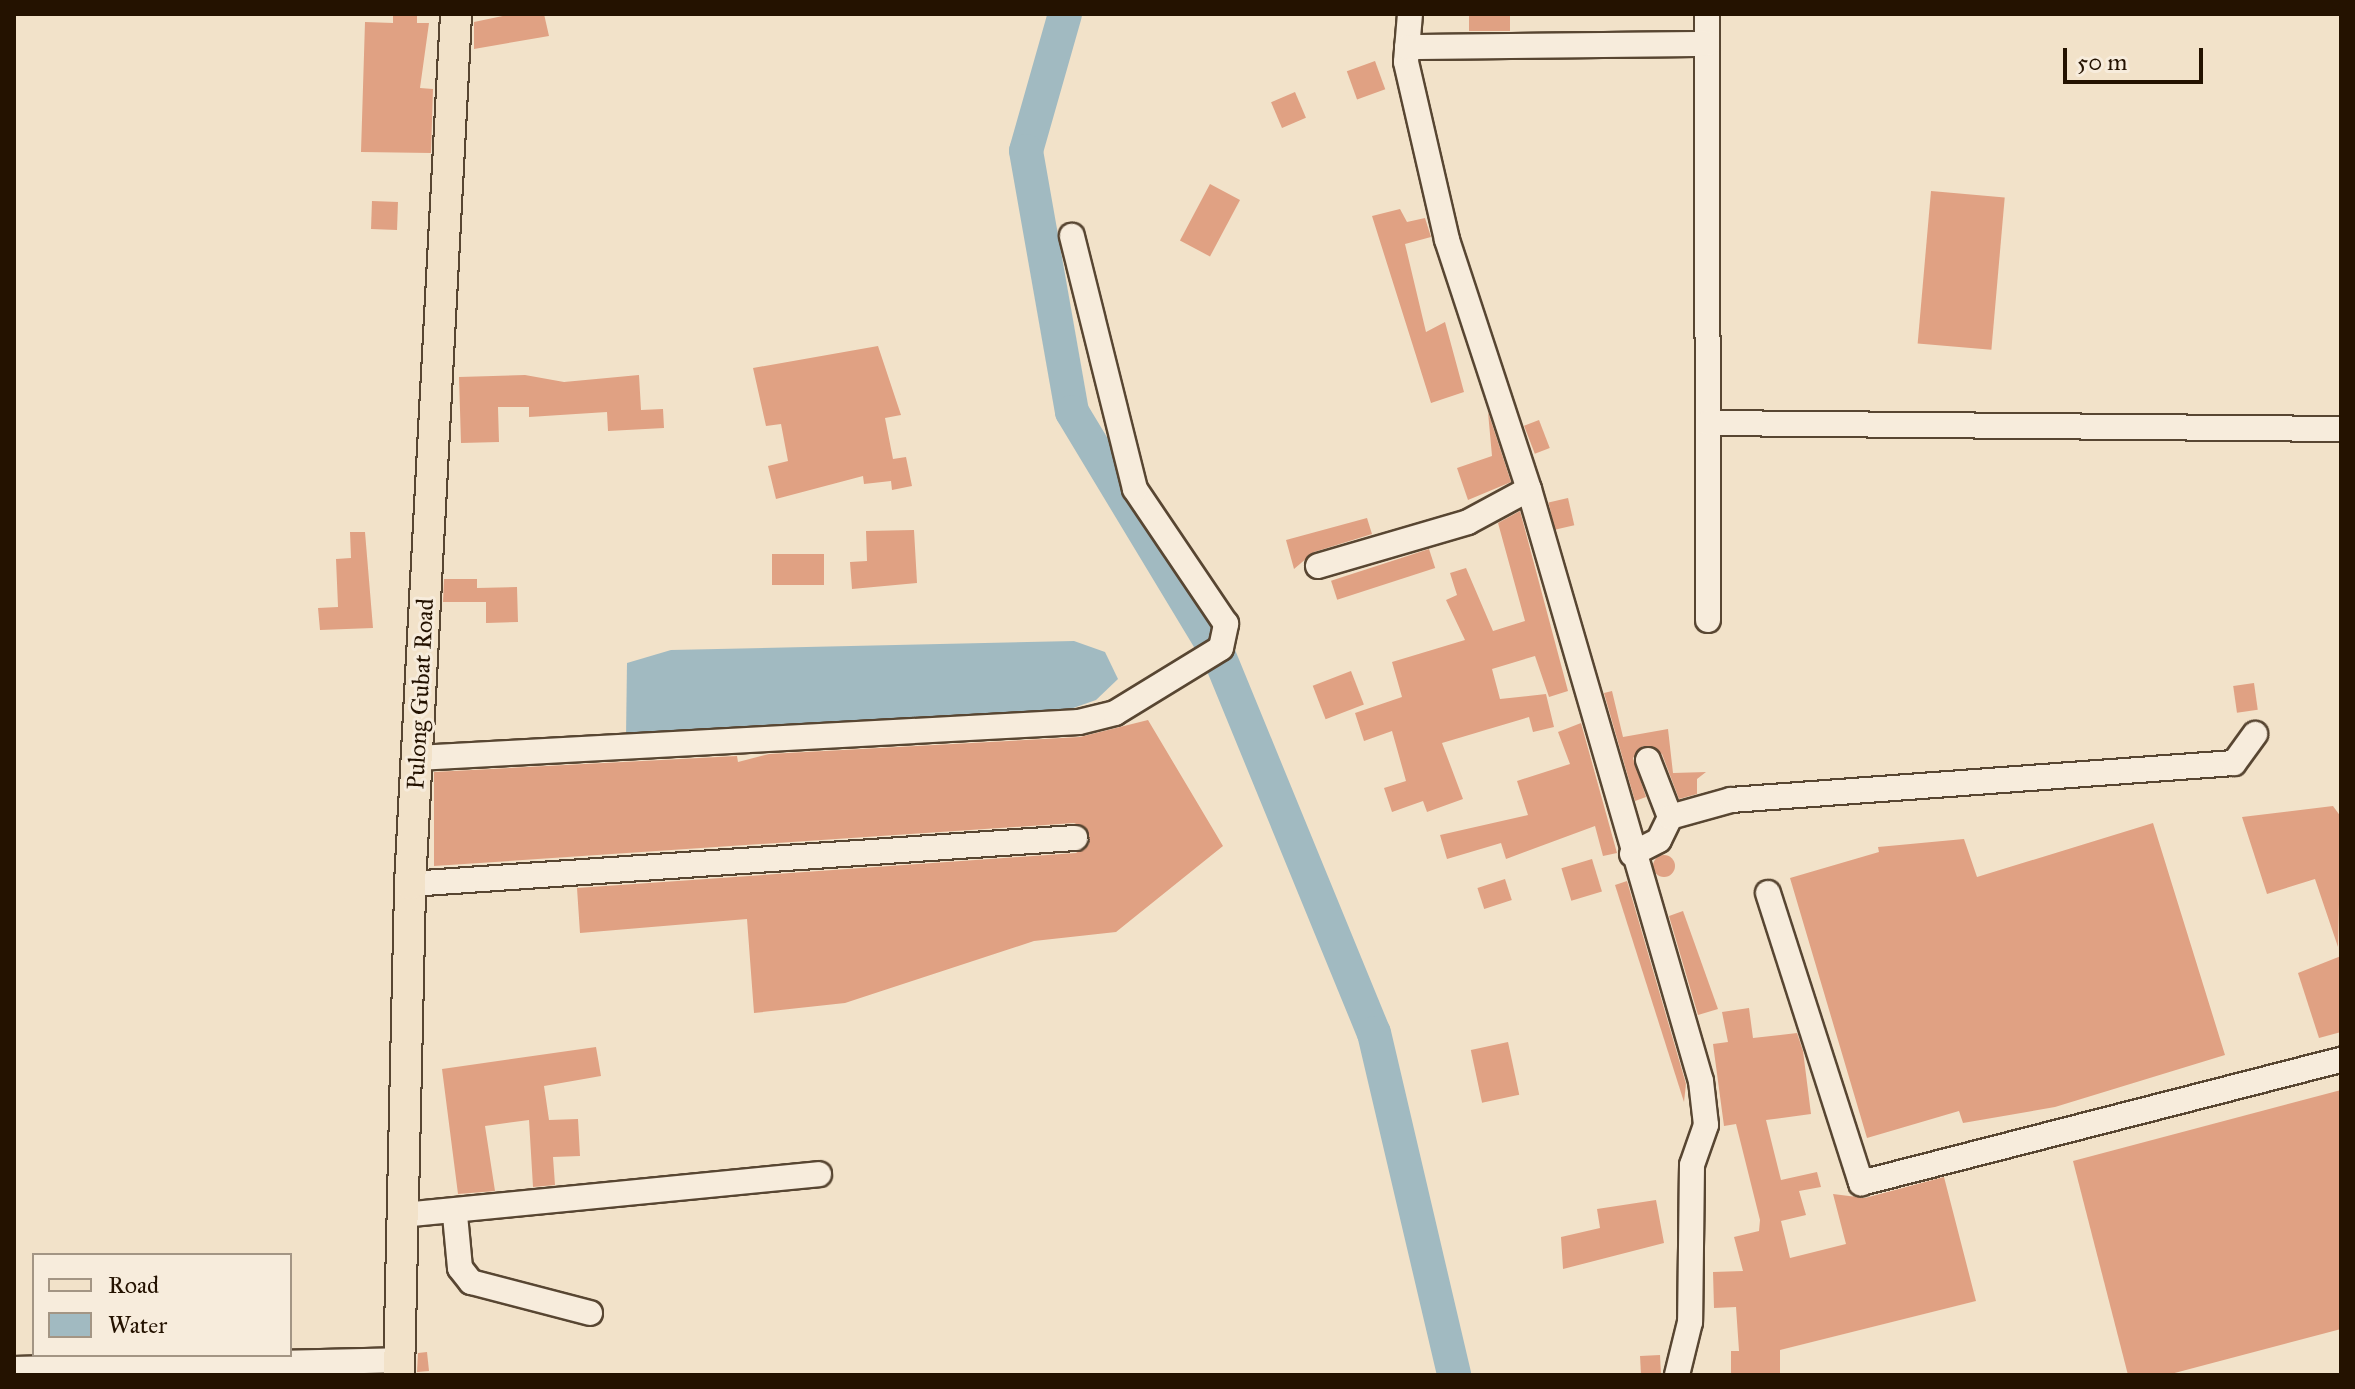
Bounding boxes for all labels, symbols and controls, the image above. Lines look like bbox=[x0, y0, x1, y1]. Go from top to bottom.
scale bar bbox=[2067, 32, 2207, 82]
text: 50 m bbox=[2077, 47, 2127, 77]
street label: Pulong Gubat Road bbox=[402, 598, 440, 790]
legend bbox=[32, 1253, 292, 1357]
text: Road bbox=[108, 1270, 159, 1300]
text: Water bbox=[108, 1310, 167, 1340]

